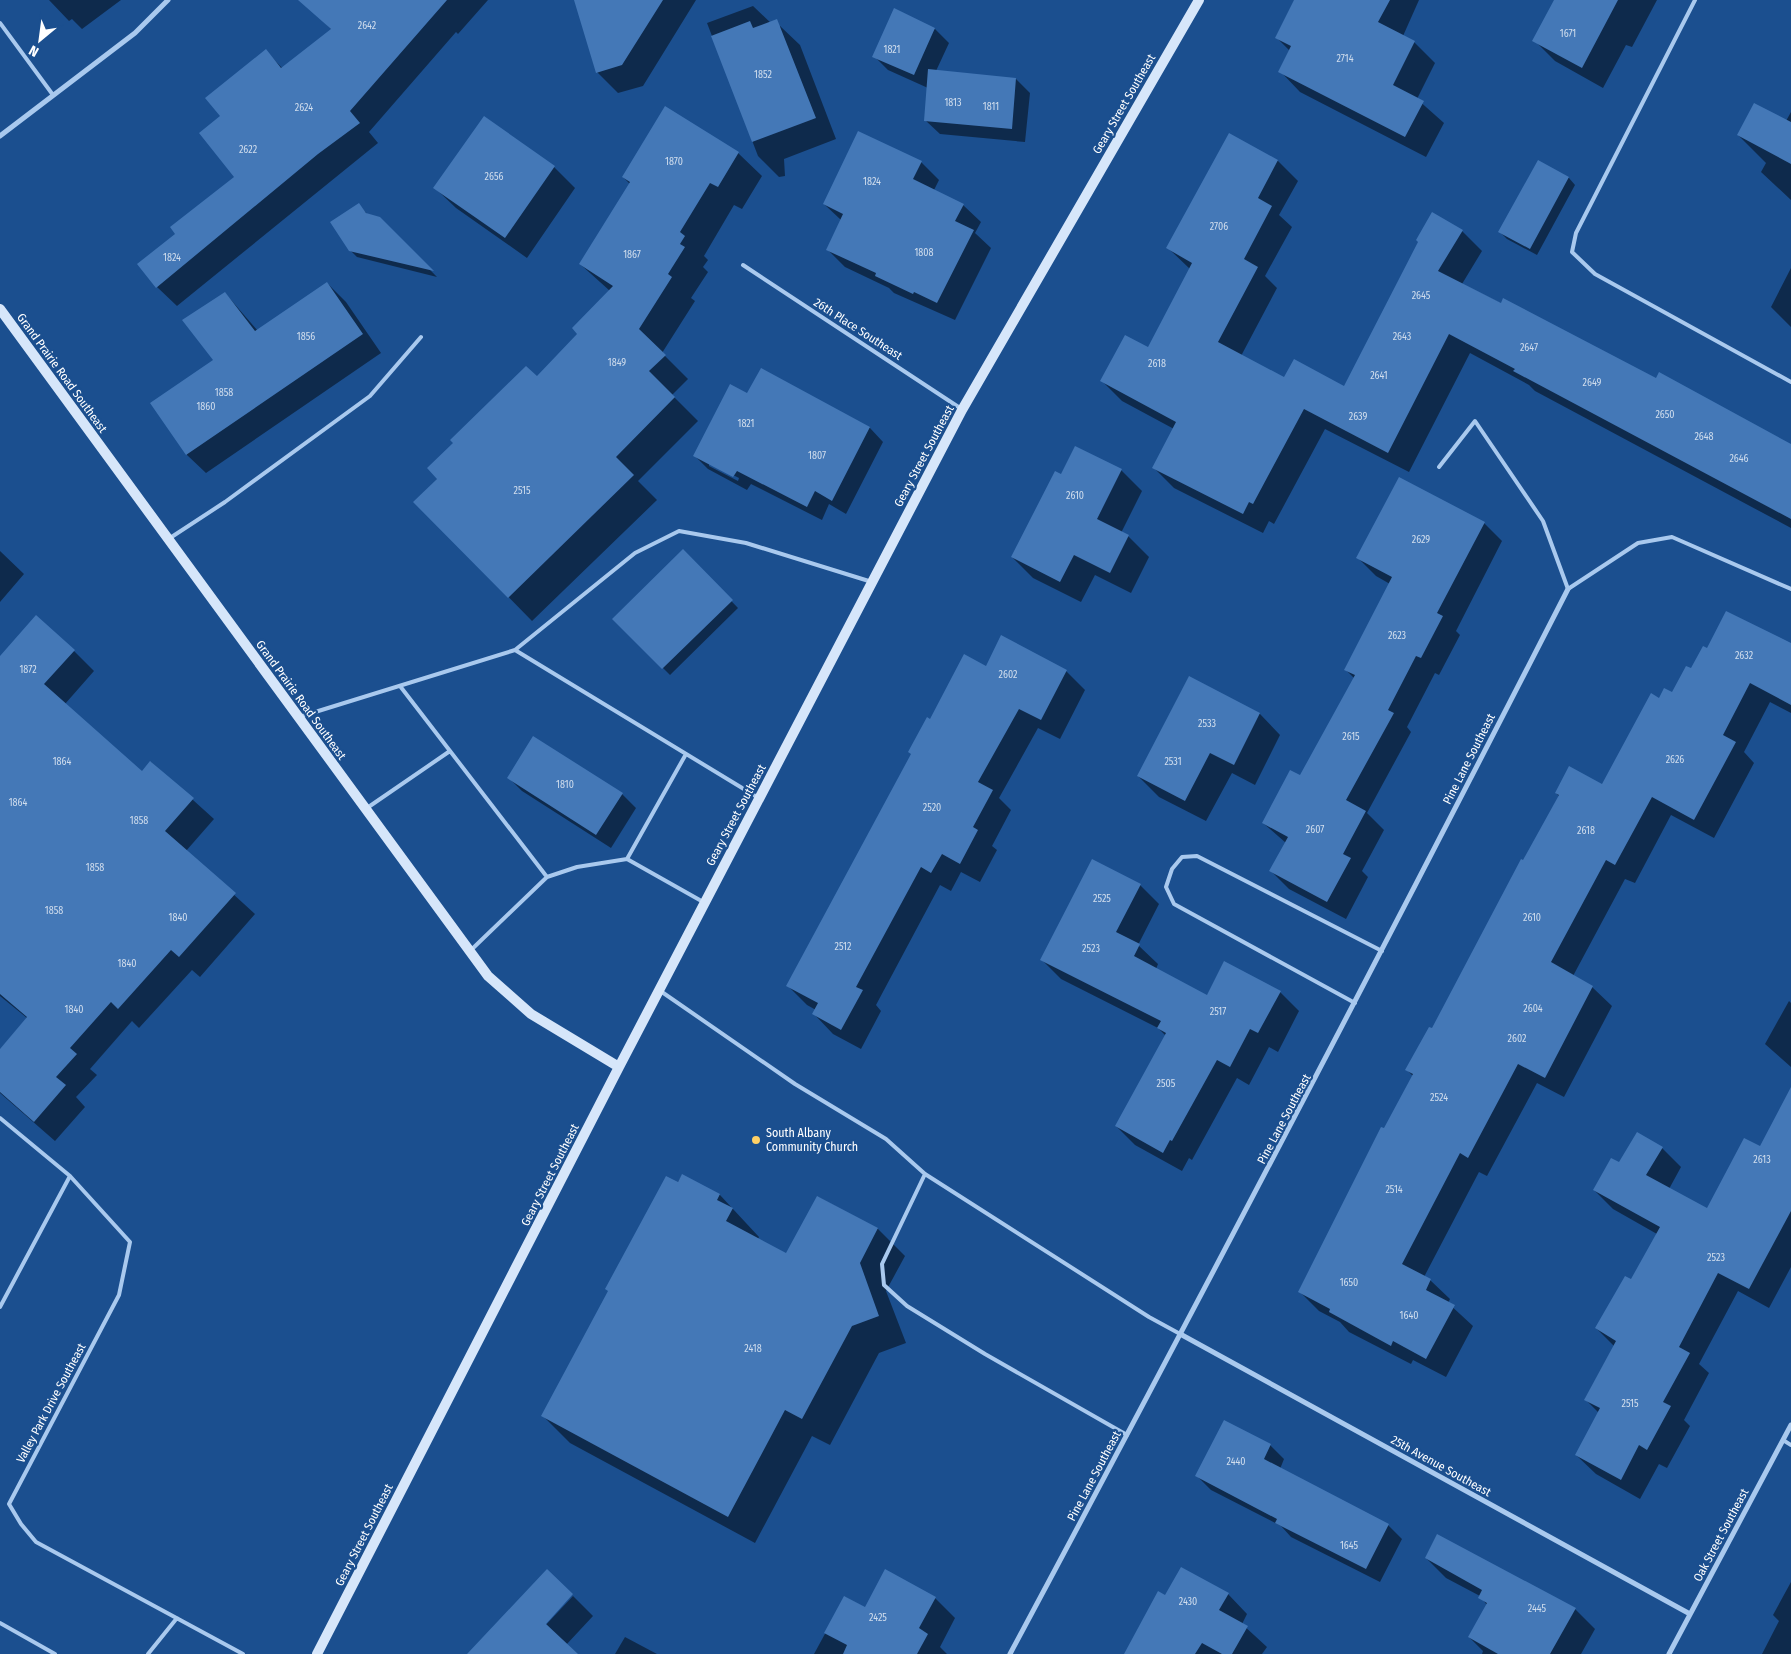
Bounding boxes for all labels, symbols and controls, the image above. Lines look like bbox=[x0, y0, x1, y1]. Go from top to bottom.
north arrow bbox=[15, 15, 65, 65]
house number: 2642 bbox=[358, 20, 377, 32]
house number: 1671 bbox=[1560, 28, 1576, 40]
text: N bbox=[26, 41, 42, 60]
house number: 1821 bbox=[884, 44, 900, 56]
street label: Geary Street Southeast bbox=[1090, 52, 1158, 156]
house number: 2714 bbox=[1337, 53, 1354, 65]
house number: 1852 bbox=[754, 69, 772, 81]
house number: 1813 bbox=[944, 97, 962, 109]
house number: 1811 bbox=[983, 101, 999, 113]
house number: 2624 bbox=[295, 102, 313, 114]
house number: 2622 bbox=[239, 144, 258, 156]
house number: 1870 bbox=[665, 156, 683, 168]
house number: 2656 bbox=[485, 171, 503, 183]
house number: 1824 bbox=[863, 176, 881, 188]
house number: 2706 bbox=[1210, 221, 1228, 233]
house number: 1808 bbox=[914, 247, 934, 259]
house number: 1867 bbox=[623, 249, 641, 261]
house number: 1824 bbox=[163, 252, 181, 264]
house number: 2645 bbox=[1412, 290, 1431, 302]
street label: 26th Place Southeast bbox=[811, 295, 905, 363]
street label: Grand Prairie Road Southeast bbox=[14, 311, 110, 435]
house number: 1856 bbox=[297, 331, 315, 343]
house number: 2643 bbox=[1393, 331, 1412, 343]
house number: 2647 bbox=[1520, 342, 1538, 354]
house number: 1849 bbox=[608, 357, 626, 369]
house number: 2618 bbox=[1148, 358, 1166, 370]
house number: 2641 bbox=[1370, 370, 1388, 382]
house number: 2649 bbox=[1583, 377, 1602, 389]
house number: 1858 bbox=[215, 387, 233, 399]
house number: 1860 bbox=[196, 401, 216, 413]
street label: Geary Street Southeast bbox=[891, 403, 957, 509]
house number: 2650 bbox=[1655, 409, 1675, 421]
house number: 2639 bbox=[1349, 411, 1367, 423]
house number: 1821 bbox=[738, 418, 754, 430]
house number: 2648 bbox=[1694, 431, 1714, 443]
house number: 1807 bbox=[808, 450, 826, 462]
house number: 2646 bbox=[1729, 453, 1749, 465]
house number: 2515 bbox=[514, 485, 531, 497]
house number: 2610 bbox=[1066, 490, 1084, 502]
house number: 2629 bbox=[1412, 534, 1430, 546]
house number: 2623 bbox=[1388, 630, 1407, 642]
street label: Grand Prairie Road Southeast bbox=[253, 638, 349, 762]
house number: 2632 bbox=[1735, 650, 1754, 662]
house number: 1872 bbox=[19, 664, 37, 676]
house number: 2602 bbox=[999, 669, 1018, 681]
street label: Pine Lane Southeast bbox=[1440, 711, 1498, 807]
house number: 2533 bbox=[1198, 718, 1216, 730]
house number: 2615 bbox=[1342, 731, 1360, 743]
house number: 2626 bbox=[1666, 754, 1684, 766]
house number: 1864 bbox=[53, 756, 72, 768]
house number: 2531 bbox=[1164, 756, 1182, 768]
street label: Geary Street Southeast bbox=[703, 762, 769, 868]
house number: 1810 bbox=[556, 779, 574, 791]
house number: 1864 bbox=[9, 797, 28, 809]
house number: 2520 bbox=[923, 802, 941, 814]
house number: 1858 bbox=[130, 815, 148, 827]
house number: 2607 bbox=[1306, 824, 1324, 836]
house number: 2618 bbox=[1577, 825, 1595, 837]
house number: 1858 bbox=[86, 862, 104, 874]
house number: 2525 bbox=[1093, 893, 1111, 905]
house number: 1858 bbox=[45, 905, 63, 917]
house number: 1840 bbox=[169, 912, 187, 924]
house number: 2610 bbox=[1523, 912, 1541, 924]
house number: 2512 bbox=[835, 941, 852, 953]
house number: 2523 bbox=[1082, 943, 1100, 955]
house number: 1840 bbox=[118, 958, 136, 970]
house number: 2604 bbox=[1523, 1003, 1543, 1015]
house number: 1840 bbox=[65, 1004, 83, 1016]
house number: 2517 bbox=[1210, 1006, 1226, 1018]
house number: 2602 bbox=[1508, 1033, 1527, 1045]
street label: Pine Lane Southeast bbox=[1254, 1071, 1314, 1166]
house number: 2505 bbox=[1157, 1078, 1176, 1090]
house number: 2524 bbox=[1430, 1092, 1448, 1104]
street label: Geary Street Southeast bbox=[518, 1122, 582, 1228]
place label: South Albany Community Church bbox=[766, 1126, 858, 1154]
marker: South Albany Community Church bbox=[750, 1134, 762, 1146]
house number: 2613 bbox=[1753, 1154, 1771, 1166]
house number: 2514 bbox=[1385, 1184, 1403, 1196]
house number: 2523 bbox=[1707, 1252, 1725, 1264]
house number: 1650 bbox=[1340, 1277, 1358, 1289]
house number: 1640 bbox=[1400, 1310, 1418, 1322]
street label: Valley Park Drive Southeast bbox=[13, 1341, 89, 1465]
house number: 2418 bbox=[744, 1343, 762, 1355]
house number: 2515 bbox=[1622, 1398, 1639, 1410]
street label: Pine Lane Southeast bbox=[1064, 1428, 1124, 1523]
street label: 25th Avenue Southeast bbox=[1389, 1433, 1493, 1499]
house number: 2440 bbox=[1226, 1456, 1246, 1468]
street label: Geary Street Southeast bbox=[332, 1482, 396, 1588]
street label: Oak Street Southeast bbox=[1691, 1486, 1752, 1584]
house number: 1645 bbox=[1340, 1540, 1358, 1552]
house number: 2430 bbox=[1179, 1596, 1197, 1608]
house number: 2445 bbox=[1528, 1603, 1547, 1615]
house number: 2425 bbox=[869, 1612, 887, 1624]

